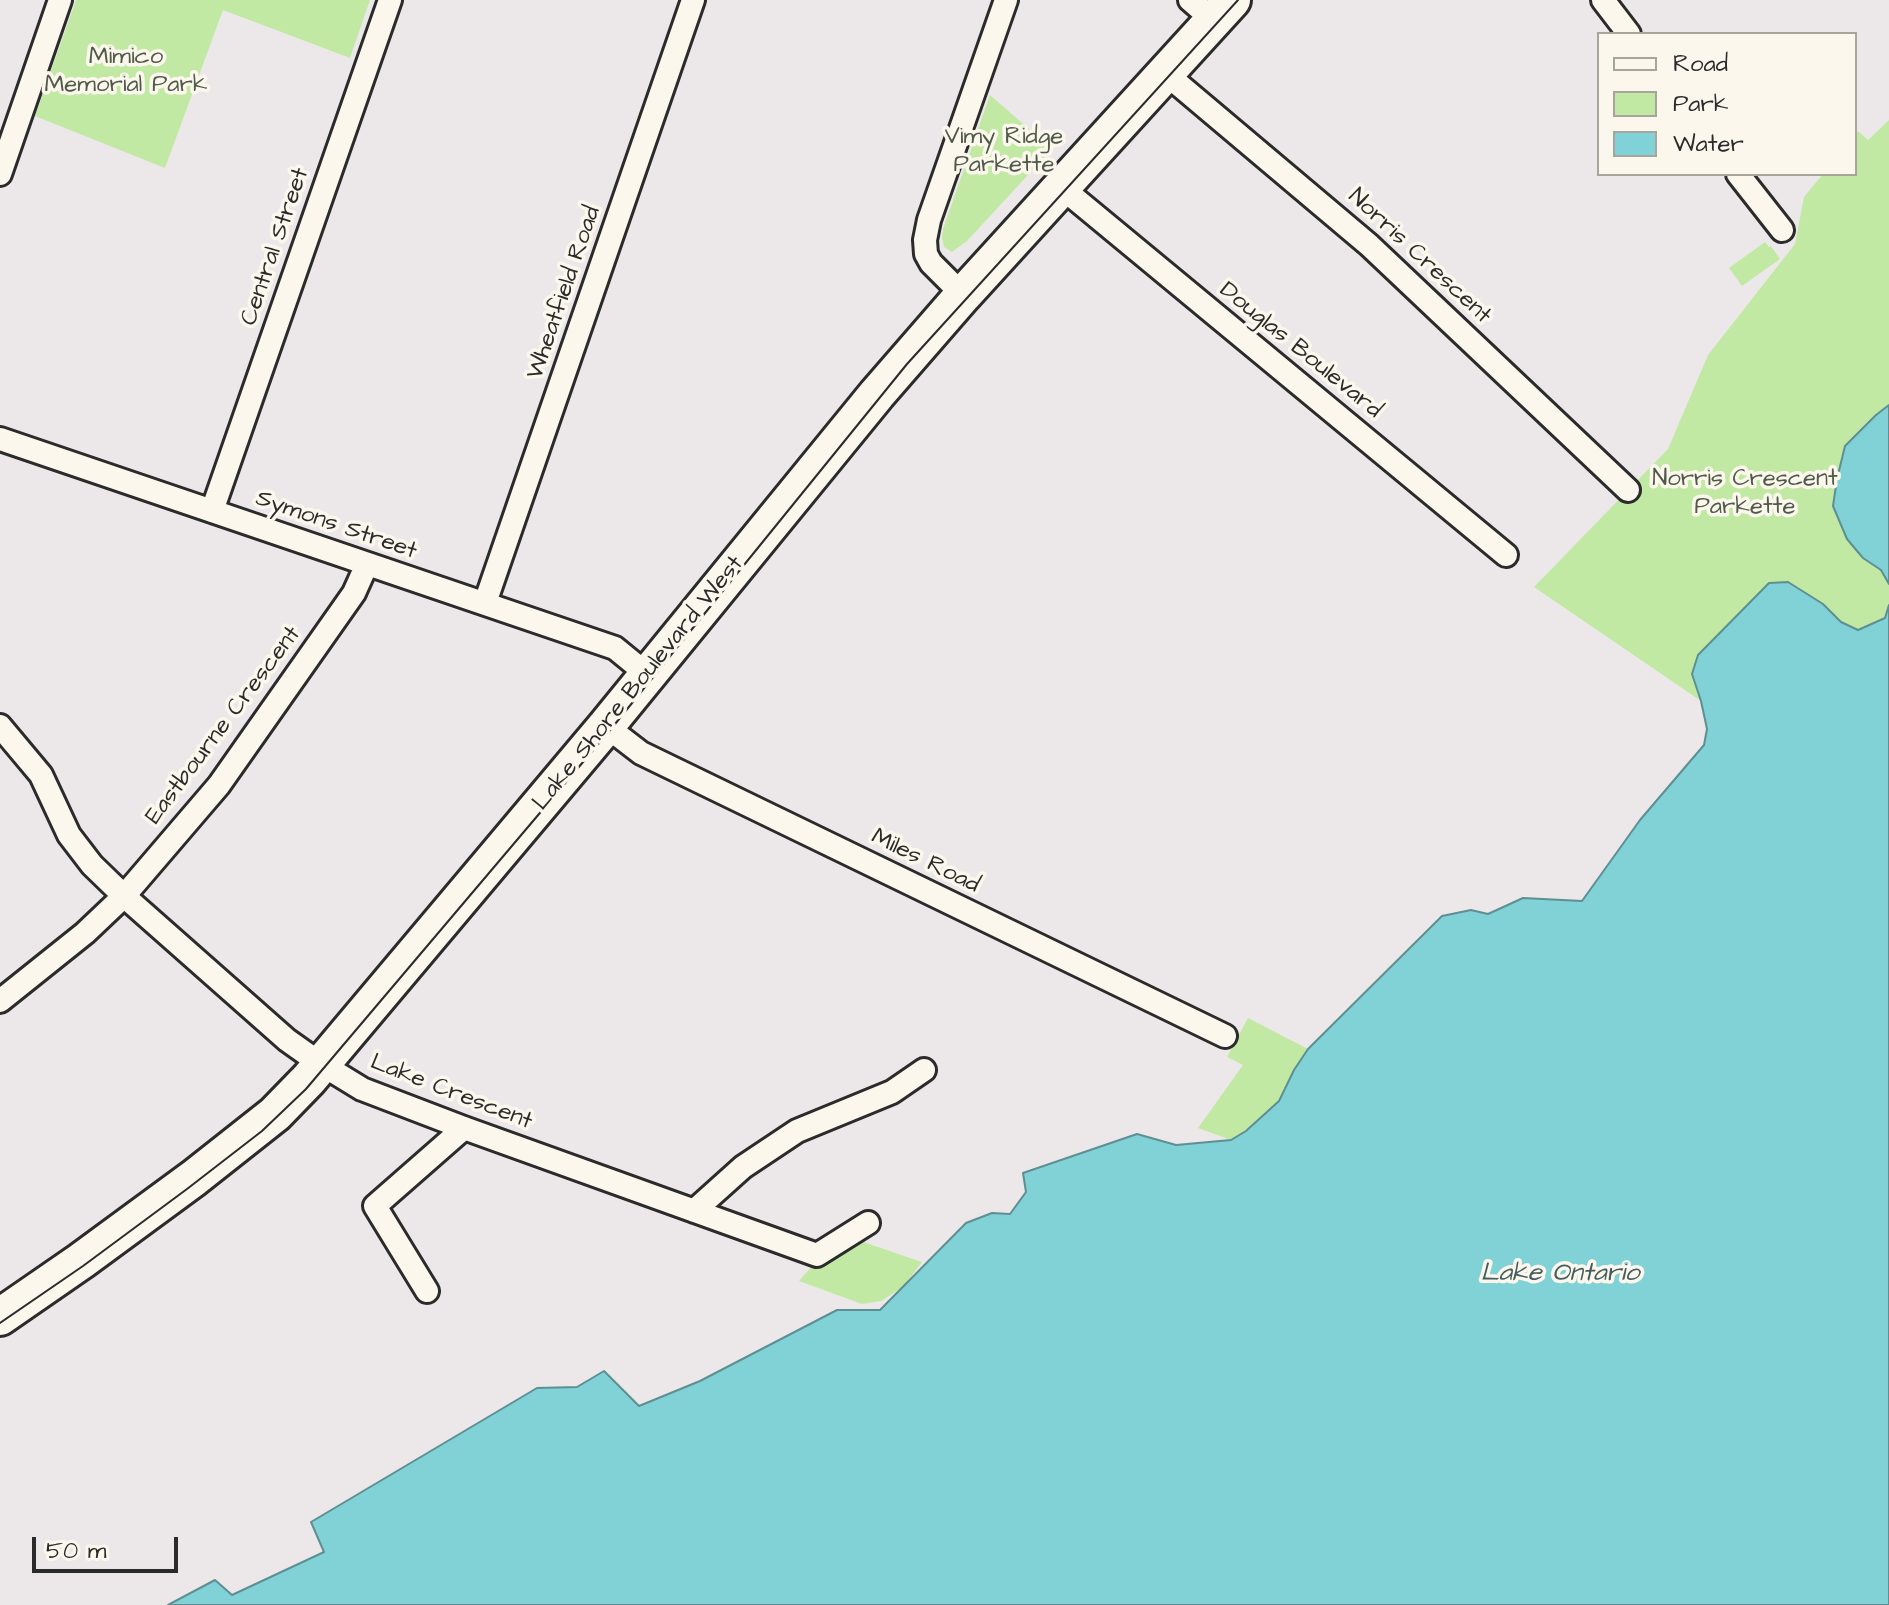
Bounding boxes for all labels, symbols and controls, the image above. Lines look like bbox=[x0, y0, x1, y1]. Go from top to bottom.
legend bbox=[1597, 32, 1857, 176]
park label: Mimico Memorial Park bbox=[45, 44, 207, 100]
text: Road bbox=[1673, 47, 1728, 81]
text: Park bbox=[1673, 87, 1729, 121]
park label: Vimy Ridge Parkette bbox=[945, 124, 1063, 180]
text: Water bbox=[1673, 127, 1744, 161]
street label: Central Street bbox=[236, 165, 316, 329]
street label: Norris Crescent bbox=[1341, 183, 1497, 331]
street label: Wheatfield Road bbox=[522, 203, 608, 383]
street label: Douglas Boulevard bbox=[1213, 277, 1387, 425]
park label: Norris Crescent Parkette bbox=[1652, 466, 1838, 522]
street label: Symons Street bbox=[252, 485, 420, 567]
street label: Lake Shore Boulevard West bbox=[527, 551, 751, 817]
street label: Eastbourne Crescent bbox=[140, 621, 308, 831]
street label: Miles Road bbox=[866, 823, 984, 901]
street label: Lake Crescent bbox=[366, 1049, 536, 1137]
water label: Lake Ontario bbox=[1481, 1259, 1639, 1291]
scale bar bbox=[36, 1521, 182, 1571]
text: 50 m bbox=[46, 1534, 106, 1568]

